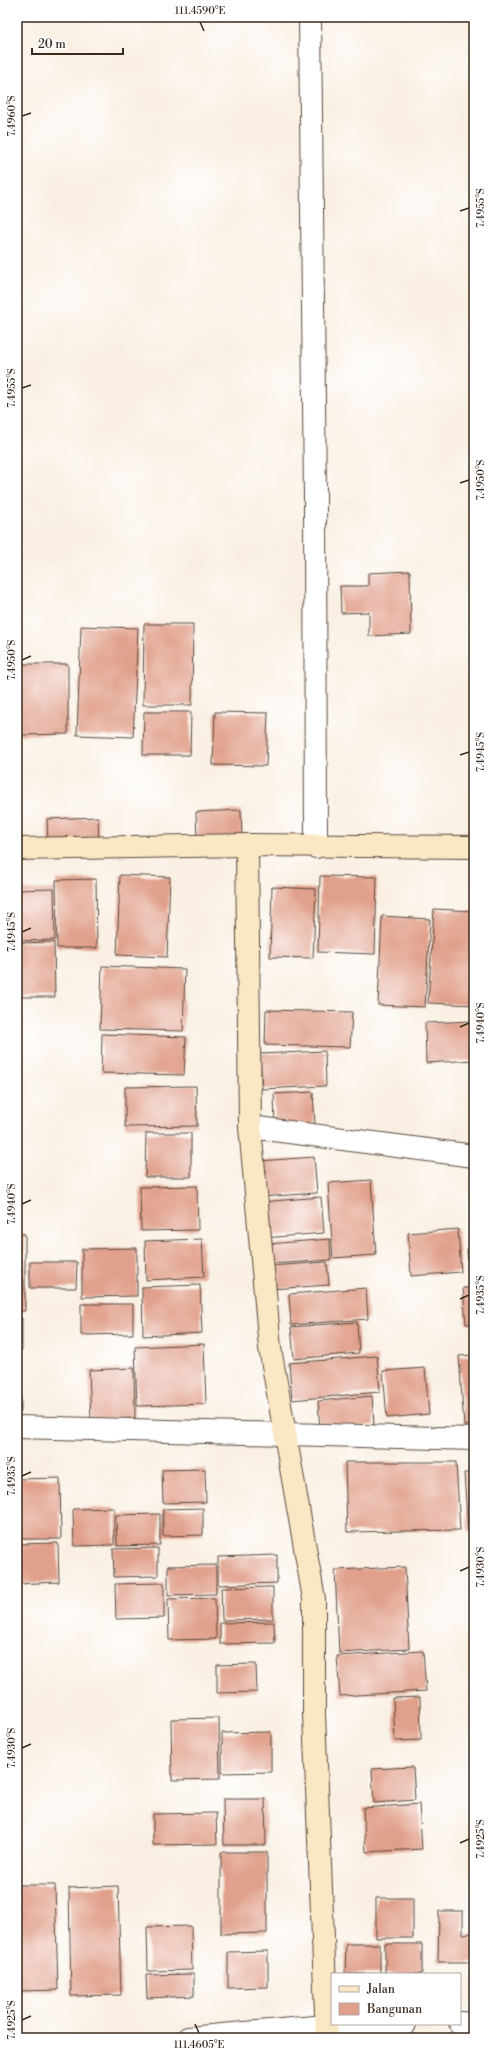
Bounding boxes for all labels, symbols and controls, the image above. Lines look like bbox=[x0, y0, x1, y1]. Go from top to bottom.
text: 111.4590°E bbox=[175, 5, 225, 17]
scale bar bbox=[32, 30, 123, 56]
text: 20 m bbox=[38, 37, 66, 52]
text: 7.4960°S bbox=[6, 95, 18, 137]
text: 7.4955°S bbox=[475, 188, 487, 228]
text: 7.4955°S bbox=[6, 368, 18, 408]
text: 7.4950°S bbox=[475, 459, 487, 500]
text: 7.4950°S bbox=[6, 639, 18, 680]
text: 7.4945°S bbox=[475, 732, 487, 772]
text: 7.4945°S bbox=[6, 912, 18, 952]
text: 7.4940°S bbox=[475, 1002, 487, 1043]
text: 7.4940°S bbox=[6, 1183, 18, 1224]
text: 7.4935°S bbox=[475, 1275, 487, 1315]
text: 7.4935°S bbox=[6, 1456, 18, 1496]
text: 7.4930°S bbox=[475, 1546, 487, 1587]
text: 7.4930°S bbox=[6, 1727, 18, 1768]
text: 7.4925°S bbox=[475, 1819, 487, 1859]
legend bbox=[331, 1973, 461, 2025]
text: Jalan bbox=[366, 1982, 395, 1997]
text: 7.4925°S bbox=[6, 2000, 18, 2040]
text: Bangunan bbox=[366, 2002, 422, 2017]
text: 111.4605°E bbox=[174, 2039, 224, 2051]

